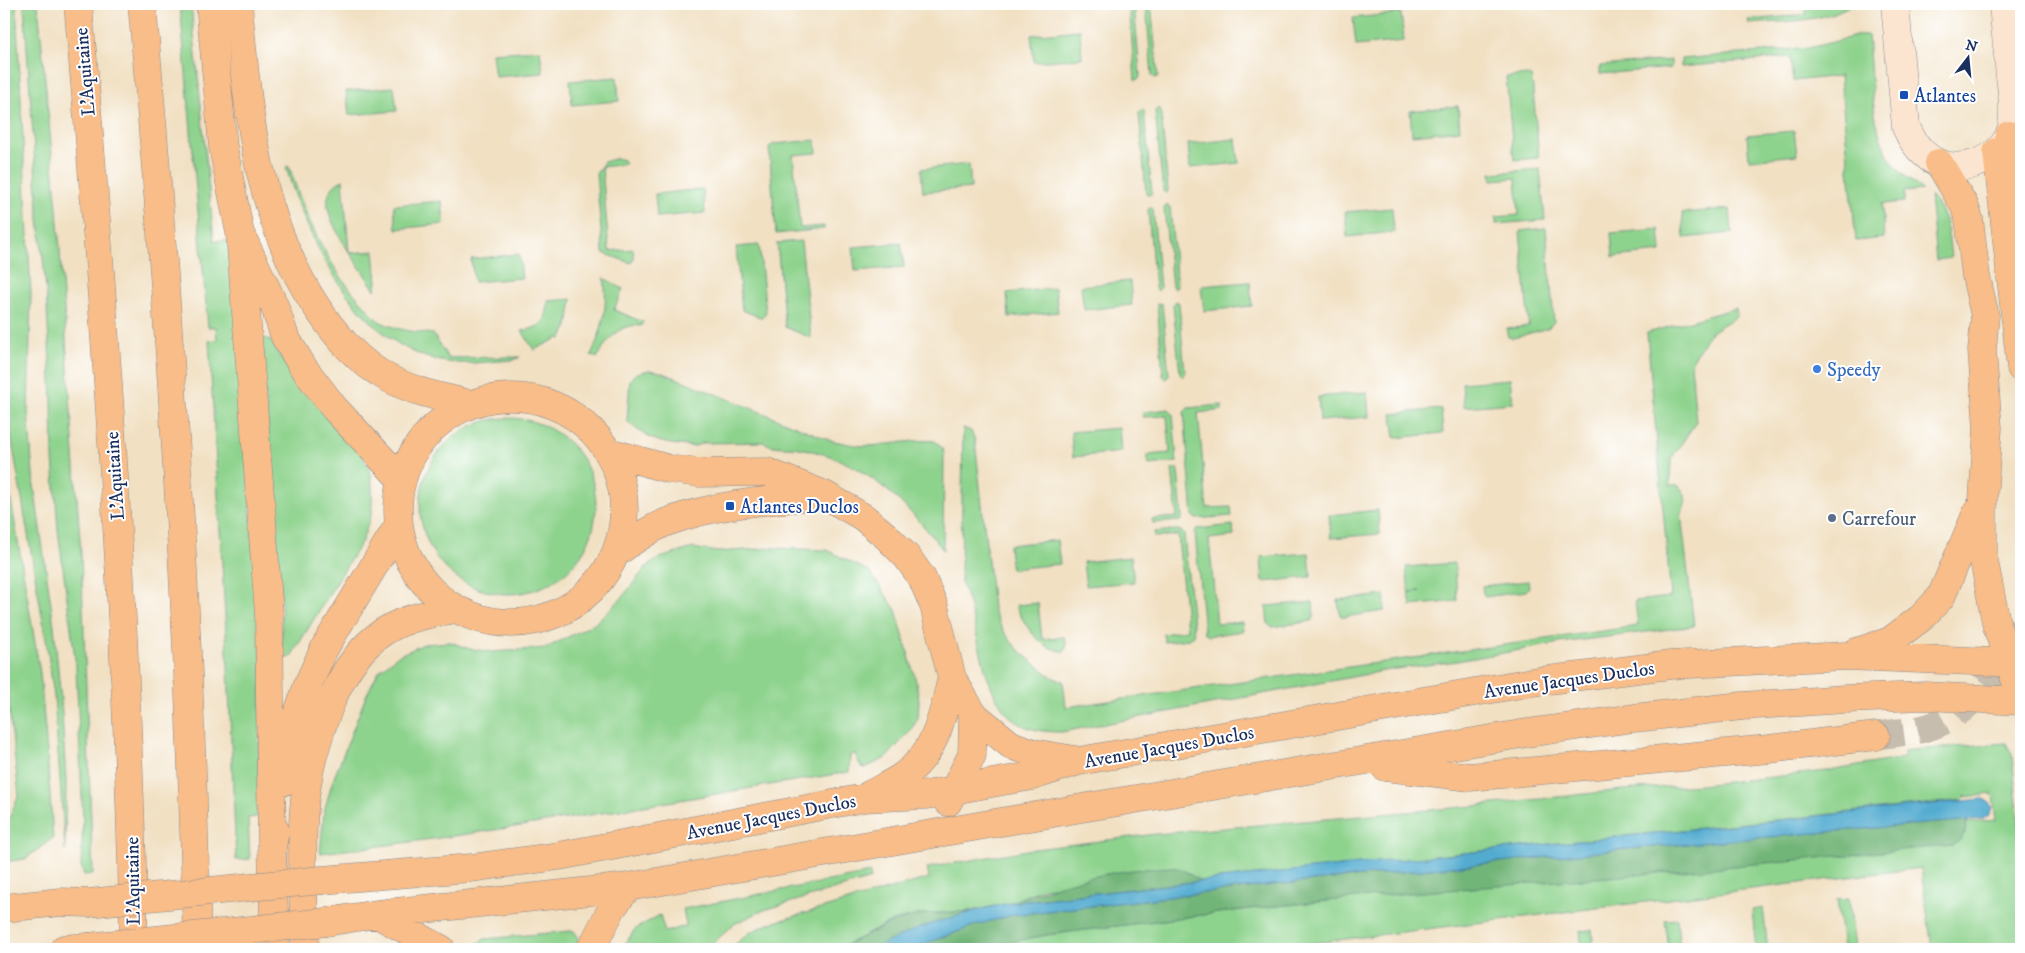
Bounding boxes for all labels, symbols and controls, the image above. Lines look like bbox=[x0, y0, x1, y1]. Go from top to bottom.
street label: L'Aquitaine bbox=[70, 26, 102, 117]
north arrow bbox=[1942, 32, 1992, 82]
text: N bbox=[1963, 36, 1980, 57]
place label: Atlantes bbox=[1914, 85, 1976, 108]
marker: Atlantes bbox=[1898, 89, 1910, 101]
place label: Speedy bbox=[1827, 359, 1882, 382]
marker: Speedy bbox=[1811, 363, 1823, 375]
street label: L'Aquitaine bbox=[101, 431, 131, 521]
place label: Atlantes Duclos bbox=[740, 496, 859, 519]
marker: Atlantes Duclos bbox=[724, 500, 736, 512]
place label: Carrefour bbox=[1842, 508, 1916, 531]
marker: Carrefour bbox=[1826, 512, 1838, 524]
street label: Avenue Jacques Duclos bbox=[1482, 657, 1656, 705]
street label: Avenue Jacques Duclos bbox=[1083, 721, 1256, 775]
street label: Avenue Jacques Duclos bbox=[685, 790, 858, 846]
street label: L'Aquitaine bbox=[121, 836, 147, 926]

